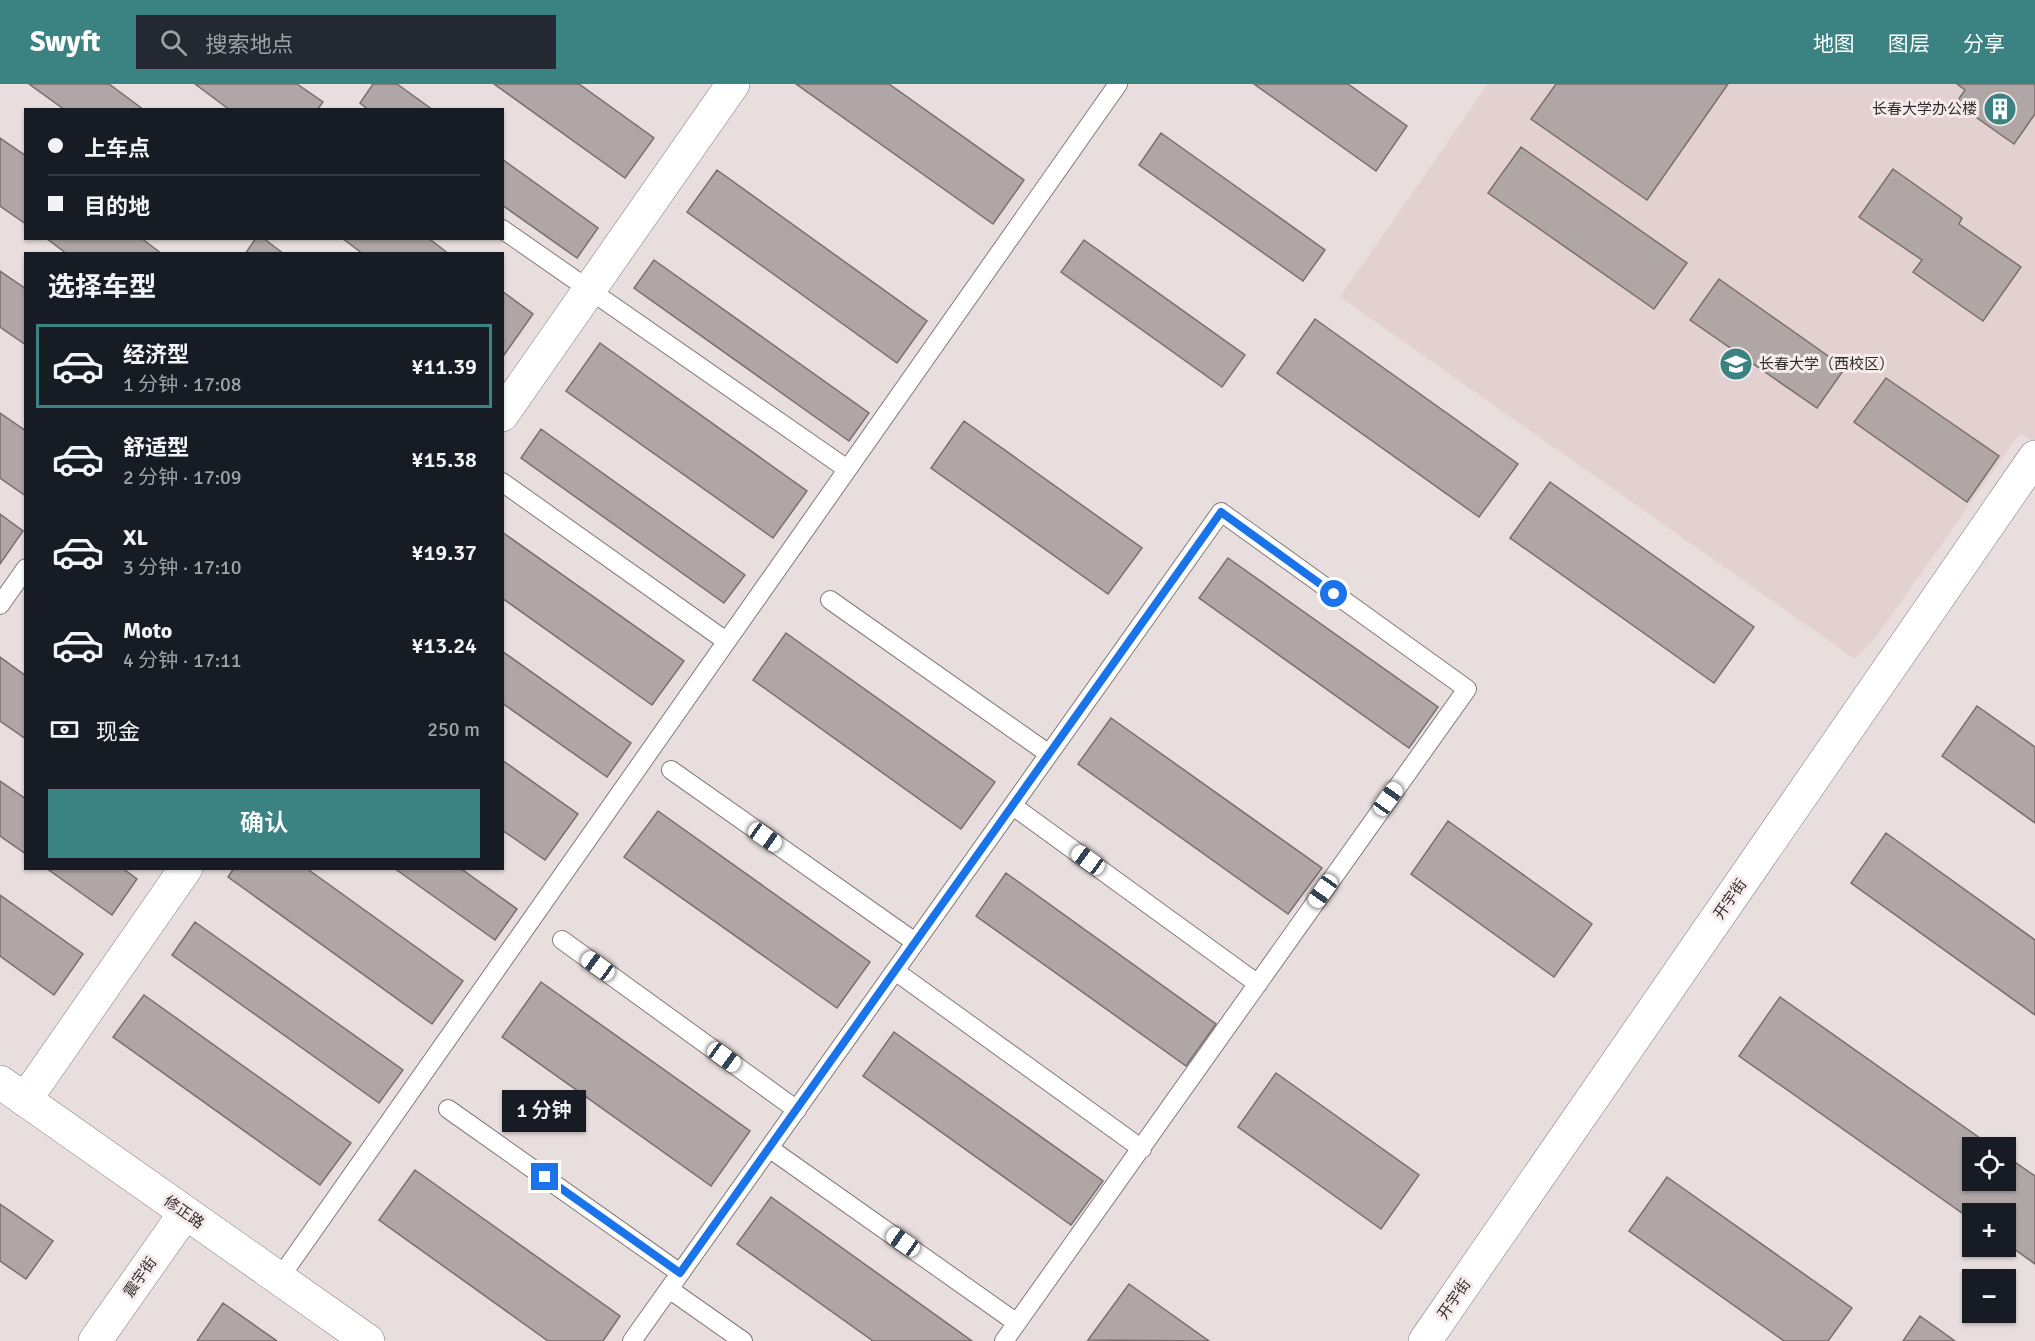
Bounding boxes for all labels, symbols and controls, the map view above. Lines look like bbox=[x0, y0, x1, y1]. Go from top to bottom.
search box bbox=[136, 15, 556, 69]
text: Swyft bbox=[30, 25, 100, 59]
icon: search bbox=[157, 26, 190, 59]
text: 搜索地点 bbox=[205, 31, 293, 58]
text: 地图 bbox=[1813, 31, 1855, 57]
text: 图层 bbox=[1888, 31, 1930, 57]
text: 分享 bbox=[1963, 31, 2005, 57]
building icon: 长春大学办公楼 bbox=[1982, 91, 2018, 127]
place label: 长春大学办公楼 bbox=[1872, 100, 1977, 118]
text: 上车点 bbox=[84, 135, 150, 162]
text: 目的地 bbox=[84, 193, 150, 220]
text: 选择车型 bbox=[48, 271, 156, 304]
icon: car bbox=[51, 339, 105, 393]
text: 经济型 bbox=[123, 341, 189, 368]
school or university icon: 长春大学（西校区） bbox=[1718, 346, 1754, 382]
text: ¥11.39 bbox=[412, 353, 477, 380]
place label: 长春大学（西校区） bbox=[1759, 355, 1894, 373]
text: 1 分钟 · 17:08 bbox=[123, 372, 242, 397]
icon: car bbox=[51, 432, 105, 486]
text: 舒适型 bbox=[123, 434, 189, 461]
text: ¥15.38 bbox=[412, 446, 477, 473]
text: 2 分钟 · 17:09 bbox=[123, 465, 242, 490]
text: XL bbox=[123, 524, 148, 551]
icon: car bbox=[51, 525, 105, 579]
text: ¥19.37 bbox=[412, 539, 477, 566]
text: 3 分钟 · 17:10 bbox=[123, 555, 242, 580]
route start bbox=[1320, 580, 1347, 607]
text: Moto bbox=[123, 617, 172, 644]
icon: car bbox=[51, 618, 105, 672]
text: ¥13.24 bbox=[412, 632, 477, 659]
text: 4 分钟 · 17:11 bbox=[123, 648, 242, 673]
icon: cash bbox=[48, 713, 81, 746]
text: 250 m bbox=[427, 717, 480, 742]
text: 现金 bbox=[96, 718, 140, 745]
car bbox=[1370, 779, 1406, 819]
button: 确认 bbox=[48, 789, 480, 858]
car bbox=[745, 819, 785, 855]
car bbox=[1068, 842, 1108, 878]
car bbox=[1305, 871, 1341, 911]
street label: 开宇街 bbox=[1710, 875, 1750, 923]
car bbox=[578, 948, 618, 984]
car bbox=[704, 1039, 744, 1075]
callout: 1 分钟 bbox=[503, 1090, 587, 1132]
text: 1 分钟 bbox=[516, 1098, 572, 1123]
map controls bbox=[1962, 1137, 2016, 1323]
button: locate bbox=[1962, 1137, 2016, 1191]
route end bbox=[531, 1163, 558, 1190]
street label: 修正路 bbox=[160, 1192, 208, 1232]
button: + bbox=[1962, 1203, 2016, 1257]
car bbox=[883, 1224, 923, 1260]
street label: 震宇街 bbox=[120, 1253, 160, 1301]
button: − bbox=[1962, 1269, 2016, 1323]
street label: 开宇街 bbox=[1434, 1275, 1474, 1323]

